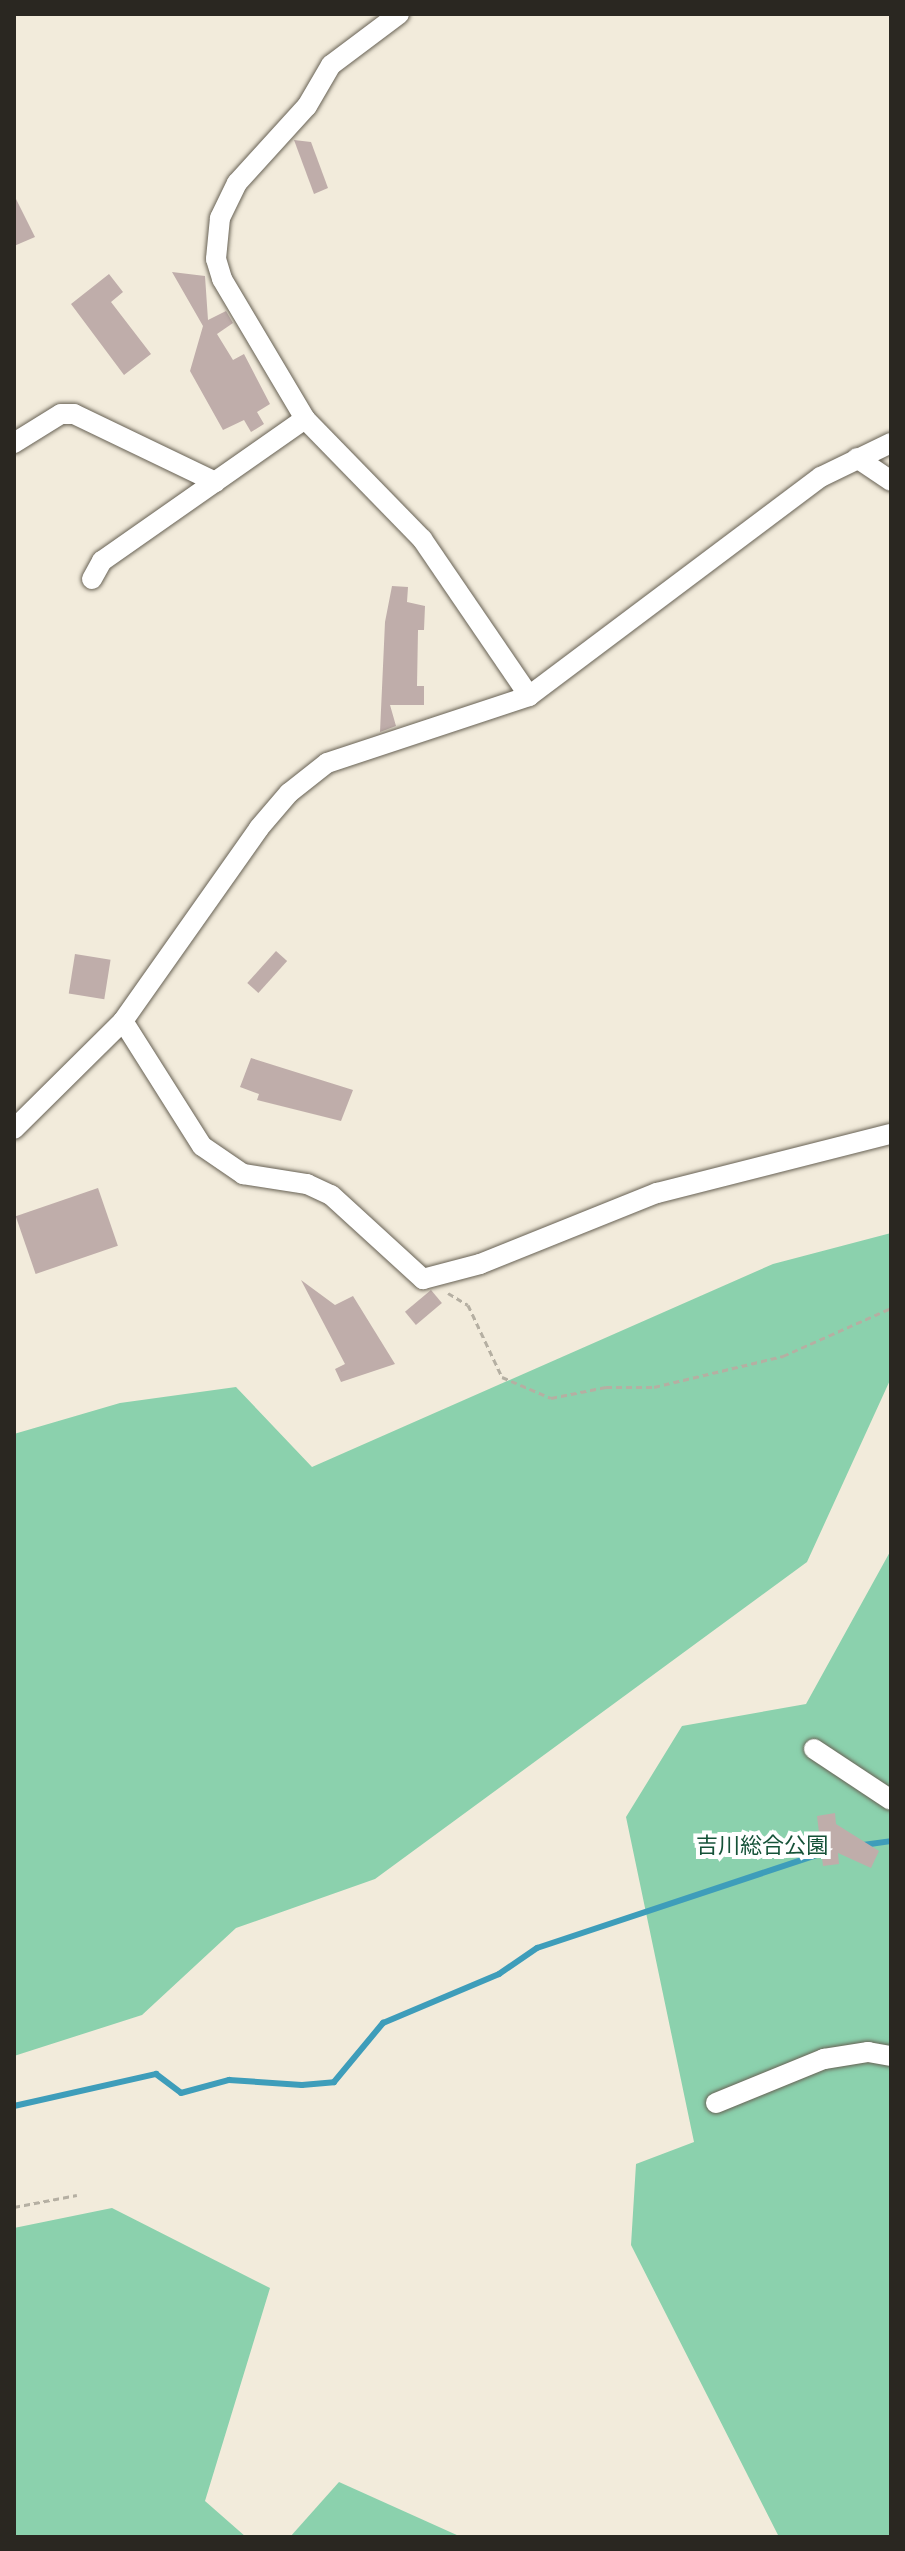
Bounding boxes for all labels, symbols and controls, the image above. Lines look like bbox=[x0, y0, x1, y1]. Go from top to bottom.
park label: 吉川総合公園 bbox=[696, 1834, 828, 1860]

